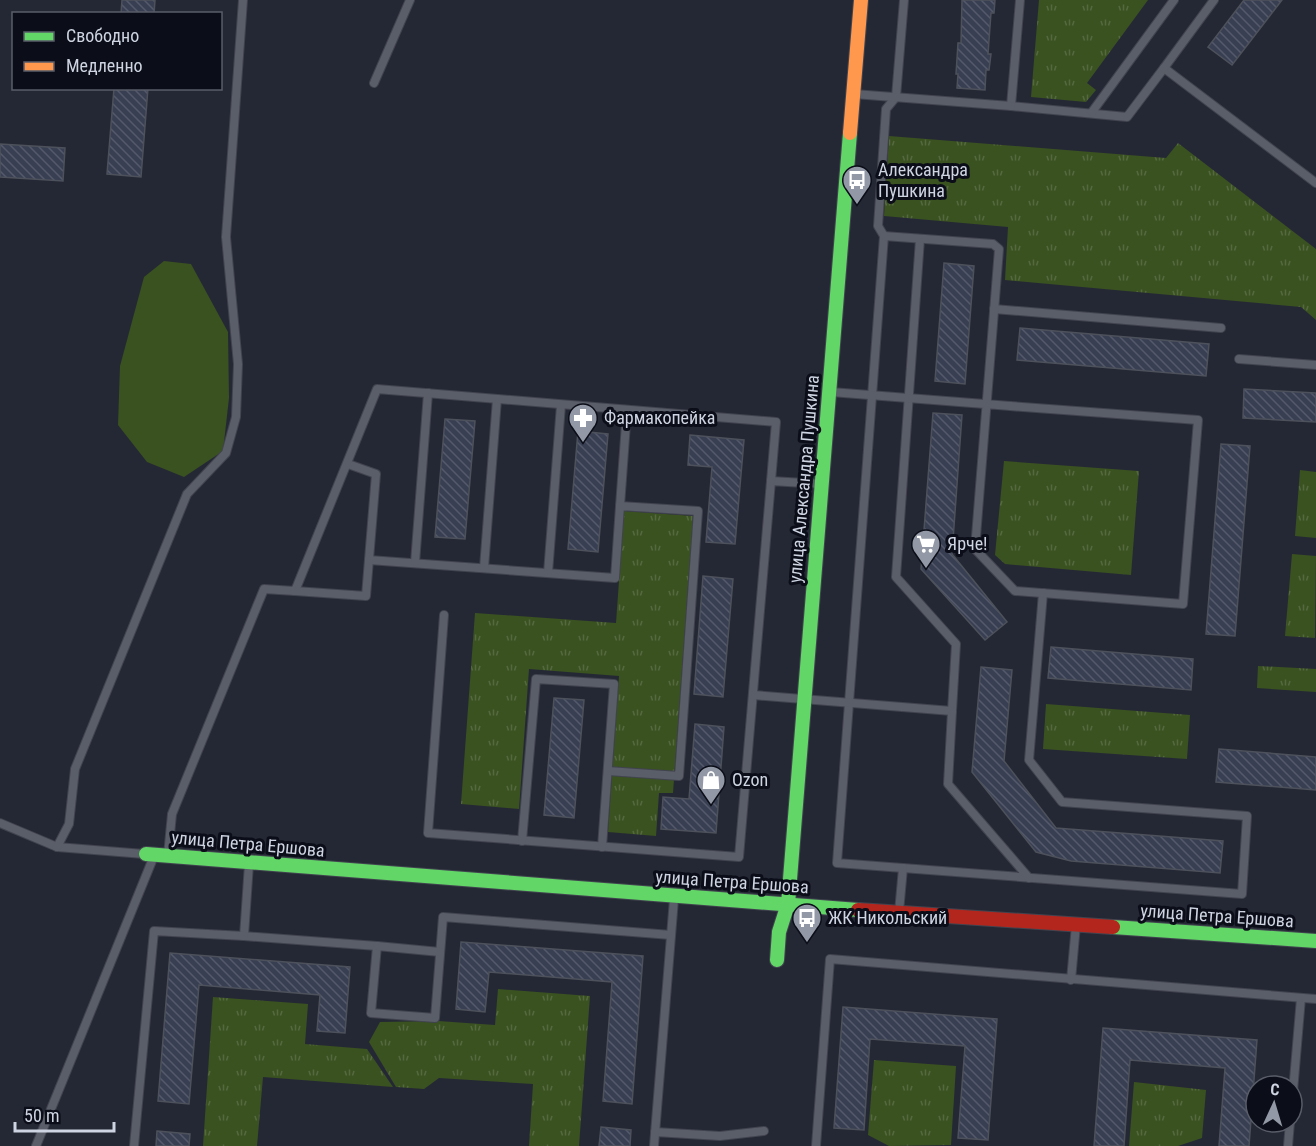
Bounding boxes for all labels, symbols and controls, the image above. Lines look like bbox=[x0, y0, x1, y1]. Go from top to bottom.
legend bbox=[12, 12, 222, 90]
text: Свободно bbox=[66, 25, 139, 46]
text: Медленно bbox=[66, 55, 143, 76]
place label: Александра Пушкина bbox=[878, 159, 968, 201]
bus stop icon: Александра Пушкина bbox=[841, 164, 873, 206]
street label: улица Александра Пушкина bbox=[784, 374, 823, 584]
pharmacy icon: Фармакопейка bbox=[567, 402, 599, 444]
place label: Фармакопейка bbox=[604, 407, 715, 428]
supermarket icon: Ярче! bbox=[910, 528, 942, 570]
place label: Ярче! bbox=[947, 533, 988, 554]
shop icon: Ozon bbox=[695, 764, 727, 806]
place label: Ozon bbox=[732, 769, 768, 790]
street label: улица Петра Ершова bbox=[171, 826, 326, 861]
street label: улица Петра Ершова bbox=[655, 866, 809, 897]
street label: улица Петра Ершова bbox=[1140, 900, 1294, 931]
bus stop icon: ЖК Никольский bbox=[791, 902, 823, 944]
place label: ЖК Никольский bbox=[828, 907, 947, 928]
north arrow bbox=[1244, 1074, 1304, 1134]
text: С bbox=[1270, 1080, 1280, 1099]
scale bar bbox=[15, 1095, 114, 1133]
text: 50 m bbox=[24, 1105, 59, 1126]

